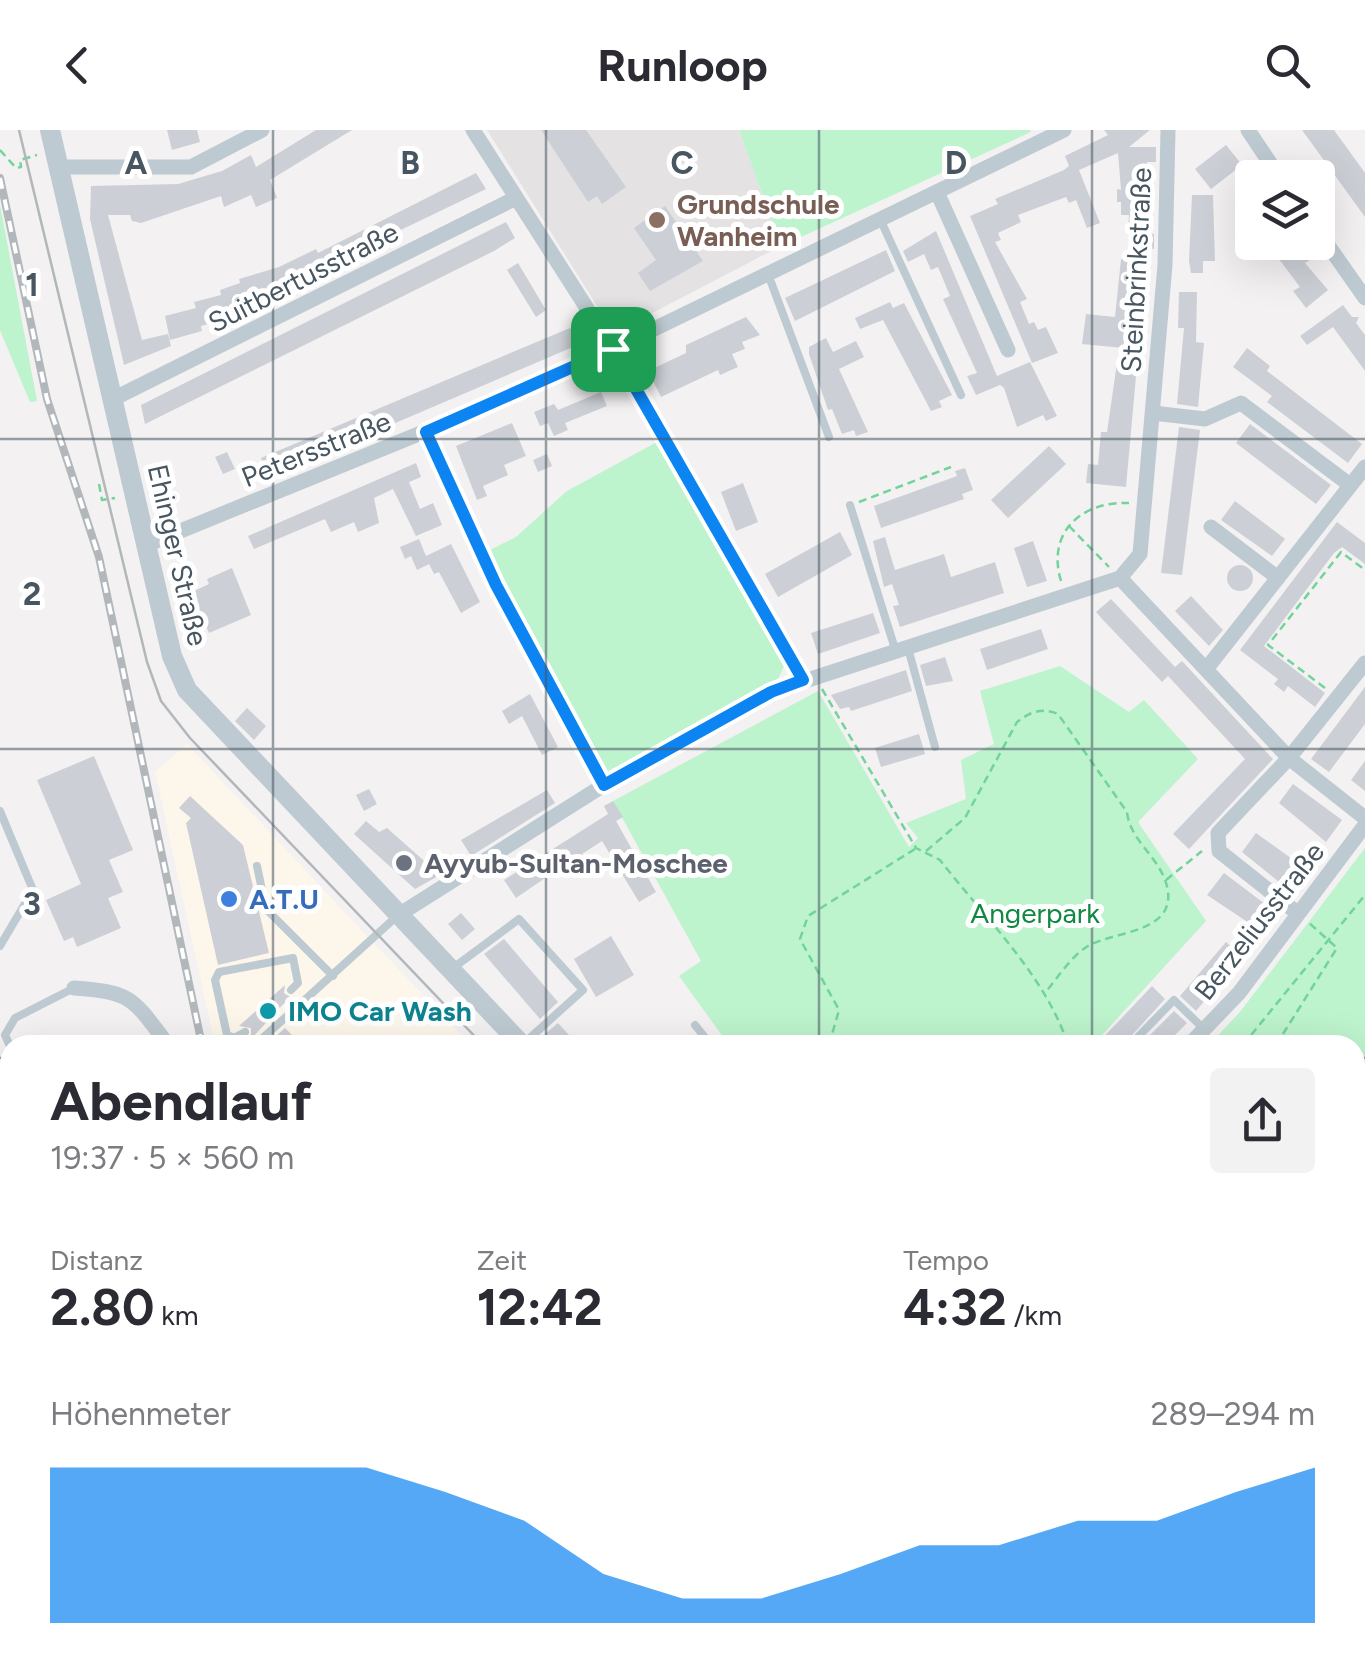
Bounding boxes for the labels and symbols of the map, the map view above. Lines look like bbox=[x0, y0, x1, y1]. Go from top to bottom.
text: A bbox=[125, 144, 148, 182]
text: B bbox=[400, 144, 420, 182]
text: C bbox=[670, 144, 694, 182]
text: D bbox=[945, 144, 967, 182]
street label: Steinbrinkstraße bbox=[1114, 167, 1158, 373]
place label: Grundschule Wanheim bbox=[677, 187, 840, 253]
marker: Grundschule Wanheim bbox=[646, 209, 668, 231]
street label: Suitbertusstraße bbox=[202, 214, 404, 340]
text: 1 bbox=[25, 266, 39, 304]
pin bbox=[571, 307, 656, 392]
street label: Petersstraße bbox=[236, 404, 396, 494]
street label: Ehinger Straße bbox=[141, 461, 215, 649]
text: 2 bbox=[23, 575, 41, 613]
street label: Berzeliusstraße bbox=[1187, 835, 1331, 1007]
place label: Ayyub-Sultan-Moschee bbox=[424, 846, 728, 880]
marker: Ayyub-Sultan-Moschee bbox=[393, 852, 415, 874]
place label: A.T.U bbox=[249, 882, 319, 916]
text: 3 bbox=[23, 885, 41, 923]
marker: A.T.U bbox=[218, 888, 240, 910]
park label: Angerpark bbox=[970, 896, 1100, 930]
place label: IMO Car Wash bbox=[288, 994, 472, 1028]
marker: IMO Car Wash bbox=[257, 1000, 279, 1022]

